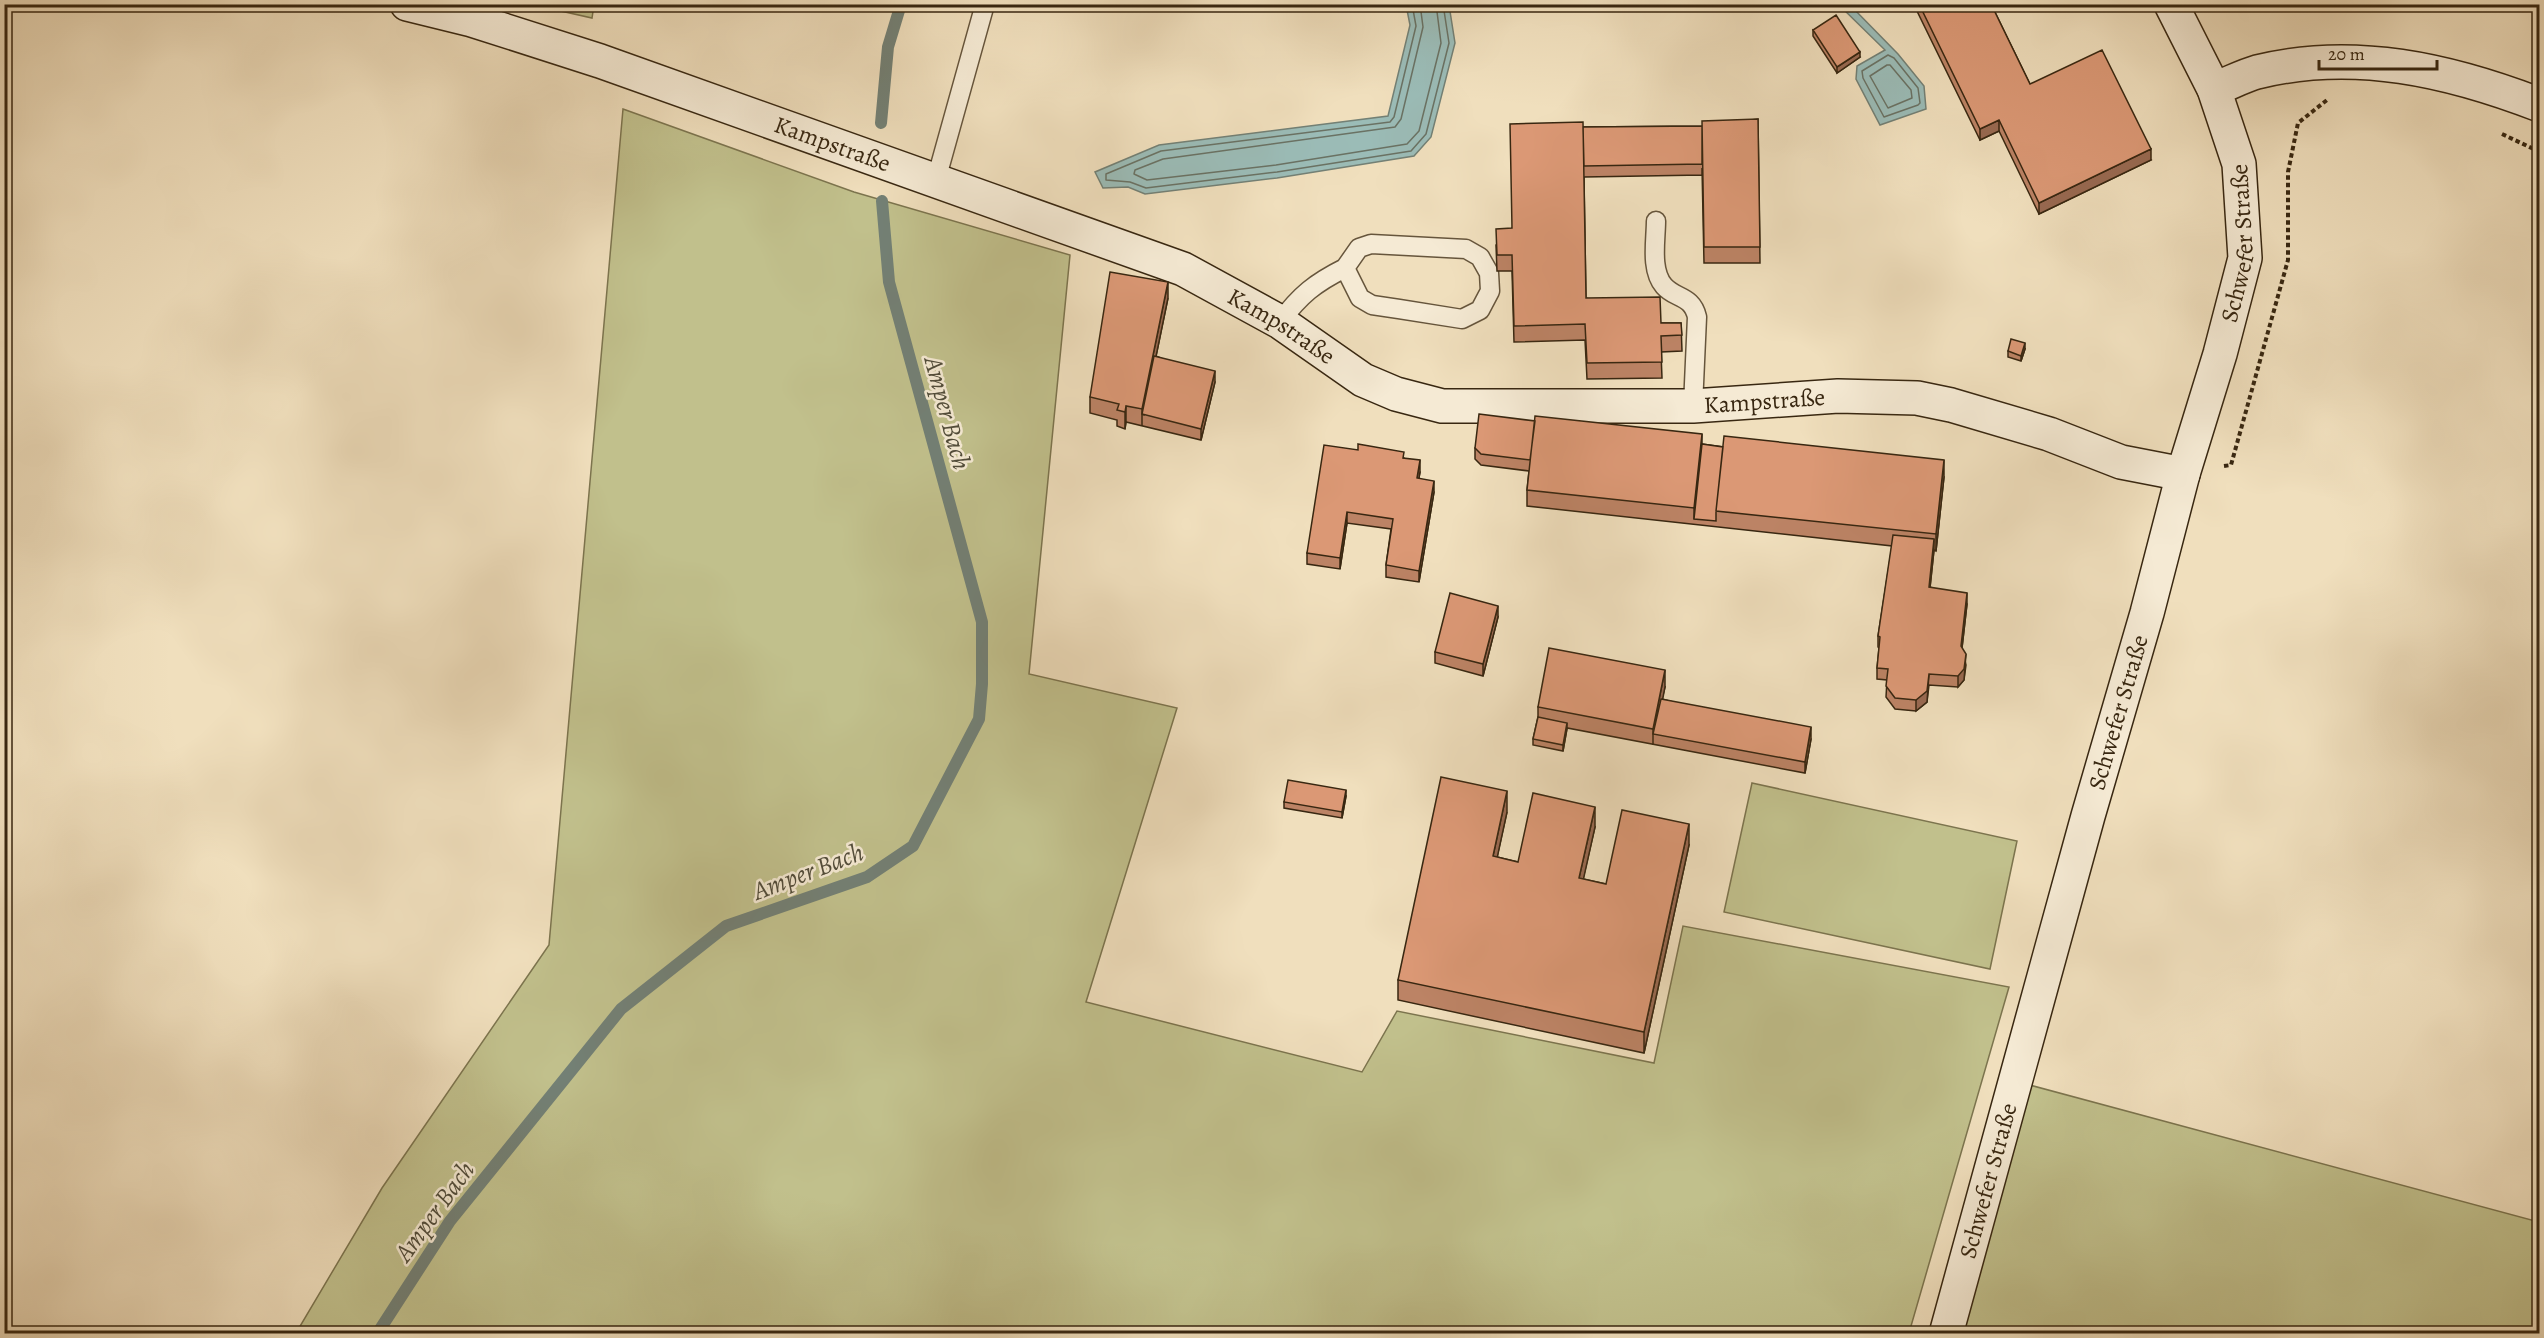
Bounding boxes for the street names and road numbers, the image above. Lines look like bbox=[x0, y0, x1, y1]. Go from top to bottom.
street label: Kampstraße bbox=[770, 108, 895, 179]
street label: Schwefer Straße bbox=[2213, 163, 2262, 326]
street label: Kampstraße bbox=[1222, 280, 1341, 372]
street label: Kampstraße bbox=[1703, 381, 1826, 421]
street label: Schwefer Straße bbox=[2080, 631, 2156, 794]
street label: Schwefer Straße bbox=[1951, 1099, 2025, 1262]

